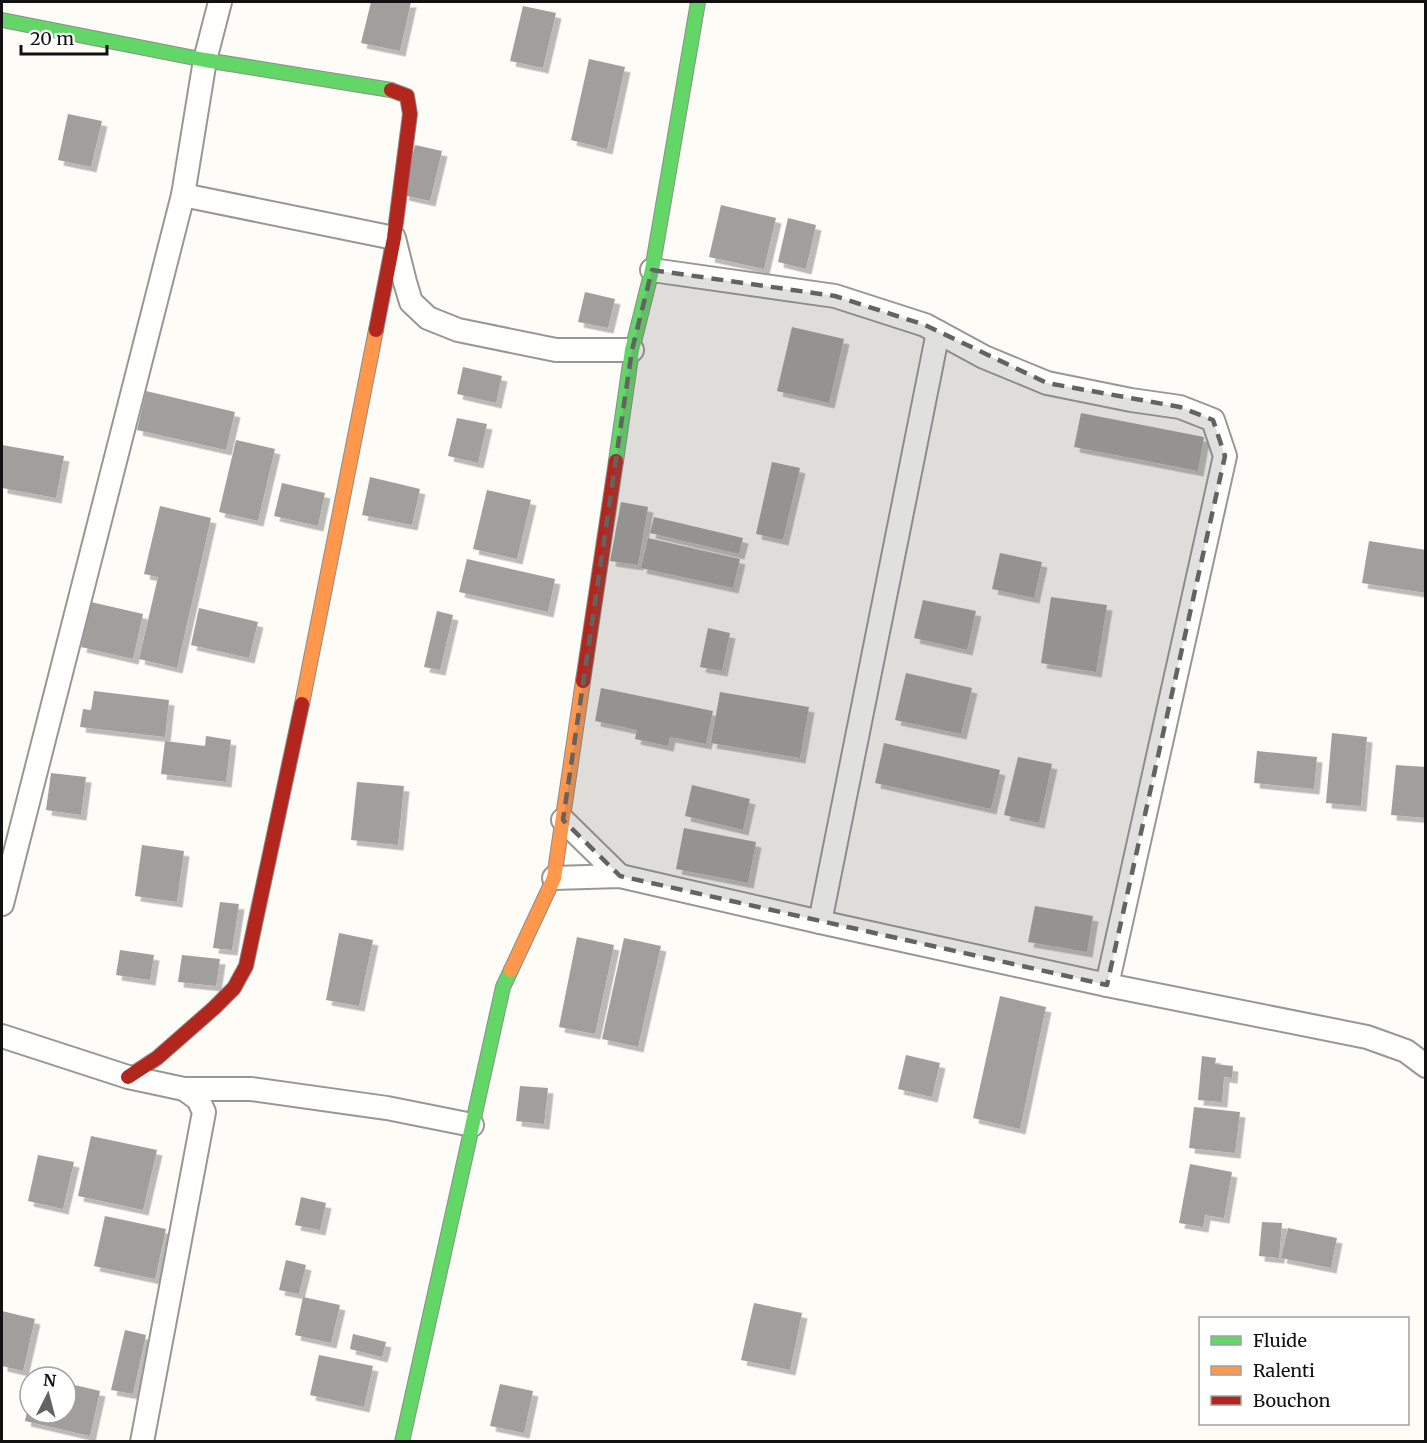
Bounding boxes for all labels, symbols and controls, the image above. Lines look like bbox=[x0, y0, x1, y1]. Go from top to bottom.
scale bar bbox=[21, 18, 106, 56]
text: 20 m bbox=[30, 27, 74, 50]
legend bbox=[1199, 1317, 1409, 1425]
text: Fluide bbox=[1253, 1329, 1307, 1352]
text: Ralenti bbox=[1253, 1359, 1315, 1382]
north arrow bbox=[18, 1365, 78, 1425]
text: N bbox=[42, 1369, 57, 1391]
text: Bouchon bbox=[1253, 1389, 1330, 1412]

